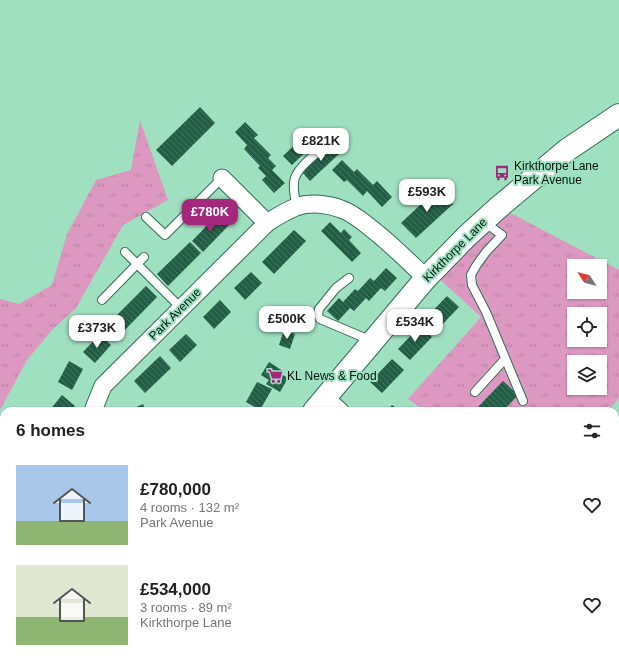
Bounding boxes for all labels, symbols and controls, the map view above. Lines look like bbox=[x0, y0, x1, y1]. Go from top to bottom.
pin: £821K bbox=[293, 128, 349, 162]
text: £821K bbox=[302, 133, 340, 148]
place label: Kirkthorpe Lane Park Avenue bbox=[514, 159, 599, 187]
bus stop icon: Kirkthorpe Lane Park Avenue bbox=[493, 164, 511, 182]
pin: £593K bbox=[399, 179, 455, 213]
text: £593K bbox=[408, 184, 446, 199]
pin: £780K bbox=[182, 199, 238, 233]
text: £780K bbox=[191, 204, 229, 219]
street label: Kirkthorpe Lane bbox=[420, 215, 490, 285]
north arrow bbox=[567, 259, 607, 299]
map controls bbox=[567, 259, 607, 395]
street label: Park Avenue bbox=[146, 285, 204, 343]
pin: £500K bbox=[259, 306, 315, 340]
button: locate bbox=[567, 307, 607, 347]
pin: £534K bbox=[387, 309, 443, 343]
text: £500K bbox=[268, 311, 306, 326]
text: £534K bbox=[396, 314, 434, 329]
pin: £373K bbox=[69, 315, 125, 349]
text: £373K bbox=[78, 320, 116, 335]
button: layers bbox=[567, 355, 607, 395]
supermarket icon: KL News & Food bbox=[266, 367, 284, 385]
place label: KL News & Food bbox=[287, 369, 377, 383]
icon: filters bbox=[581, 420, 603, 442]
text: 6 homes bbox=[16, 421, 85, 440]
text: £780,000 bbox=[140, 480, 211, 499]
icon: home bbox=[48, 481, 96, 529]
icon: heart bbox=[581, 494, 603, 516]
text: 4 rooms · 132 m² bbox=[140, 500, 239, 515]
text: Park Avenue bbox=[140, 515, 213, 530]
text: £534,000 bbox=[140, 580, 211, 599]
icon: home bbox=[48, 581, 96, 629]
icon: heart bbox=[581, 594, 603, 616]
text: 3 rooms · 89 m² bbox=[140, 600, 232, 615]
text: Kirkthorpe Lane bbox=[140, 615, 232, 630]

